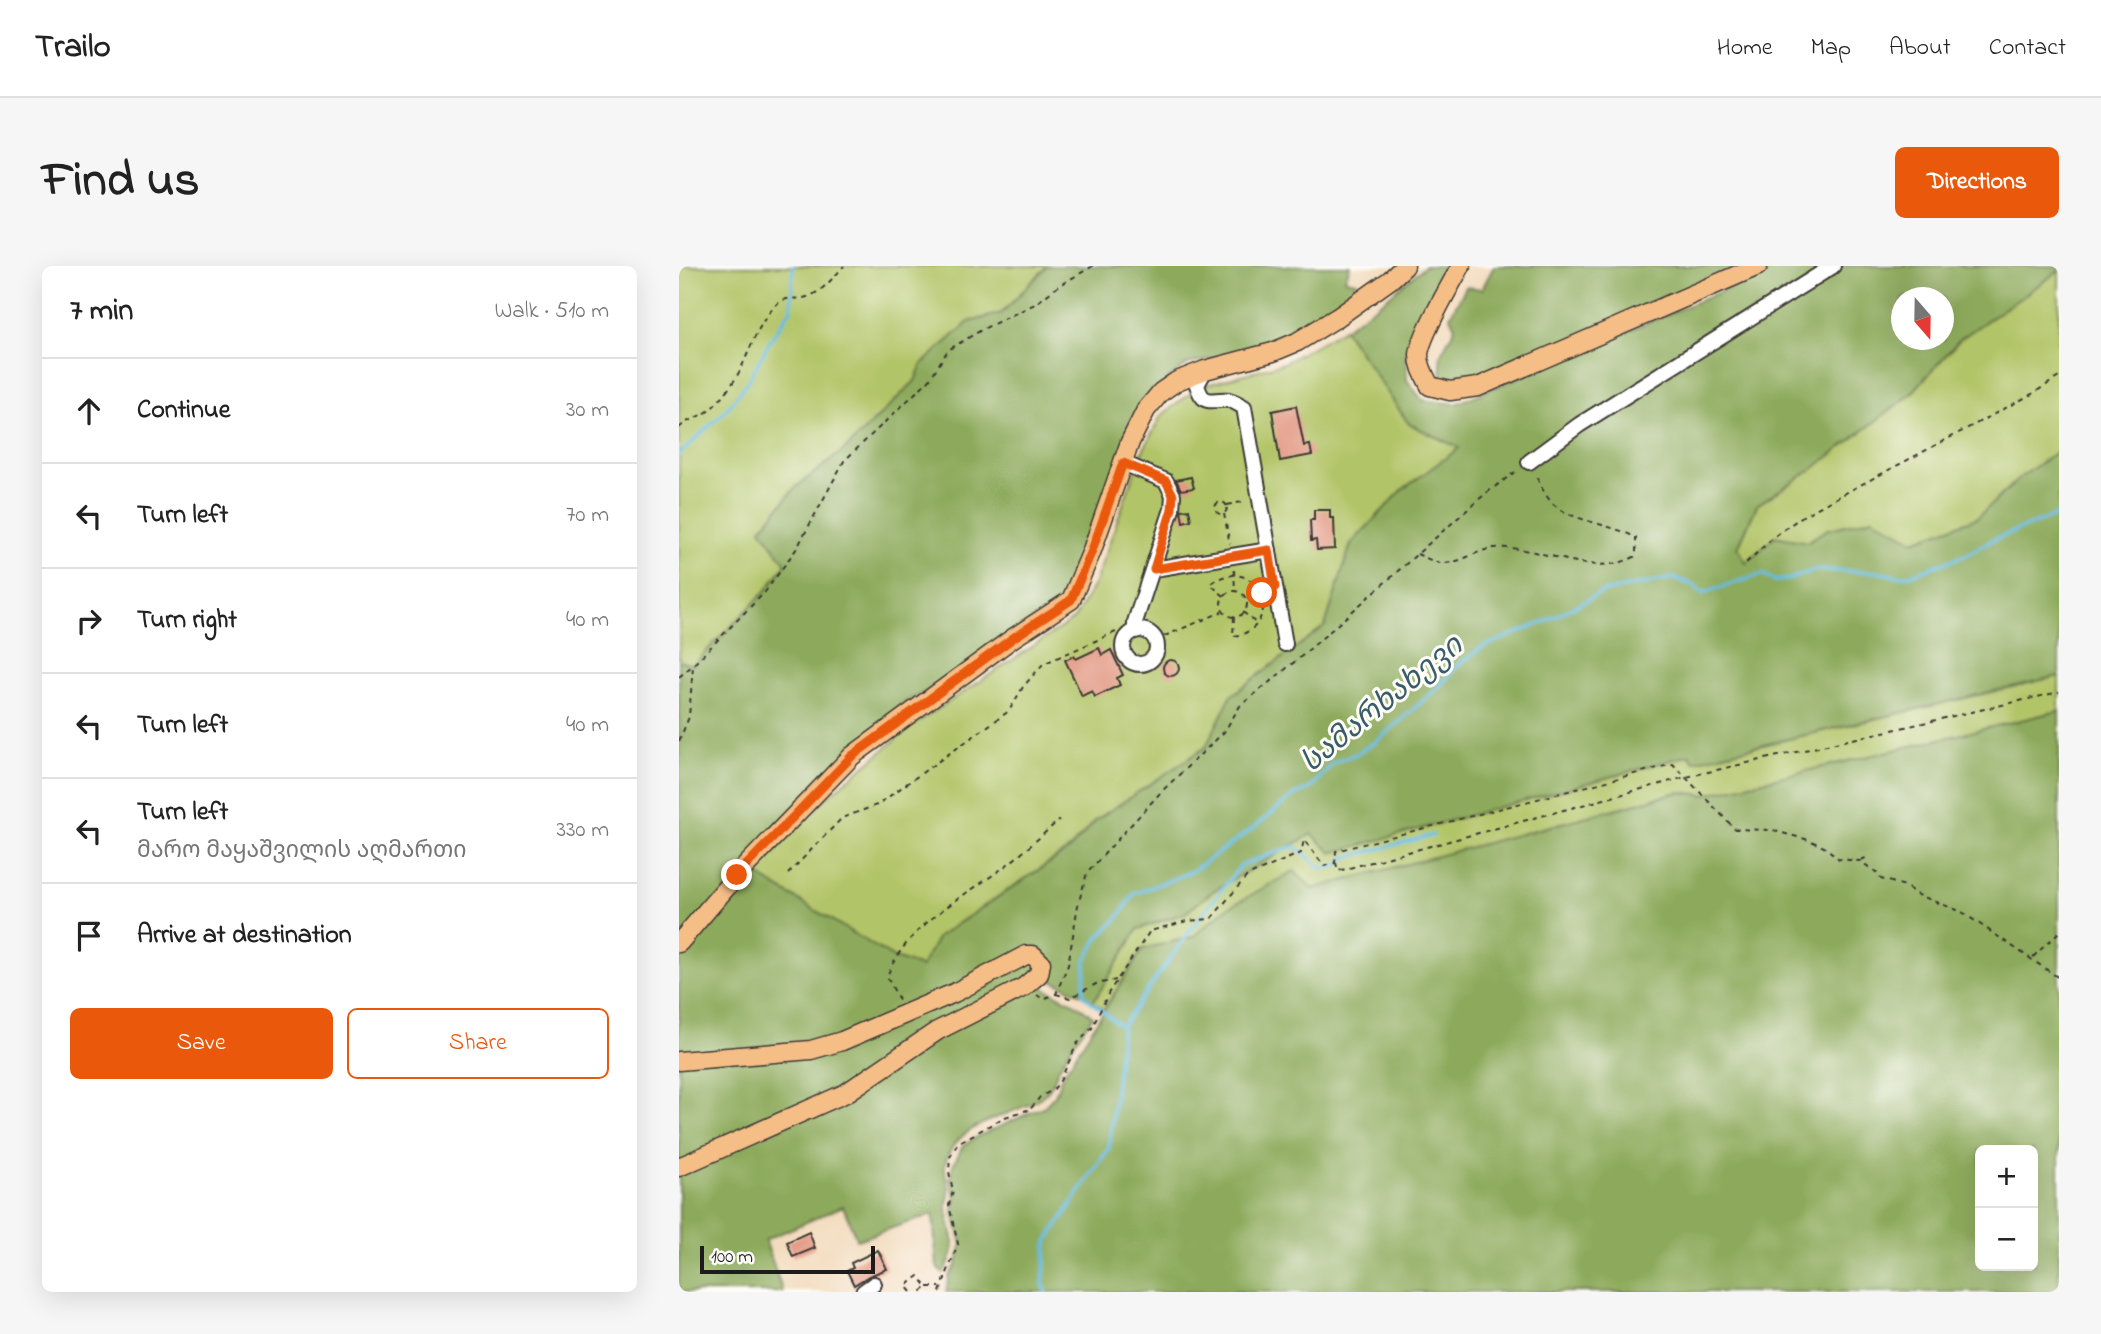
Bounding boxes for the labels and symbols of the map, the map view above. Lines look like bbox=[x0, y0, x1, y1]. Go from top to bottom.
north arrow bbox=[1891, 287, 1954, 350]
route start bbox=[1246, 577, 1277, 608]
water label: სამარხახევი bbox=[1292, 625, 1475, 785]
route end bbox=[721, 859, 752, 890]
scale bar bbox=[700, 1243, 875, 1275]

